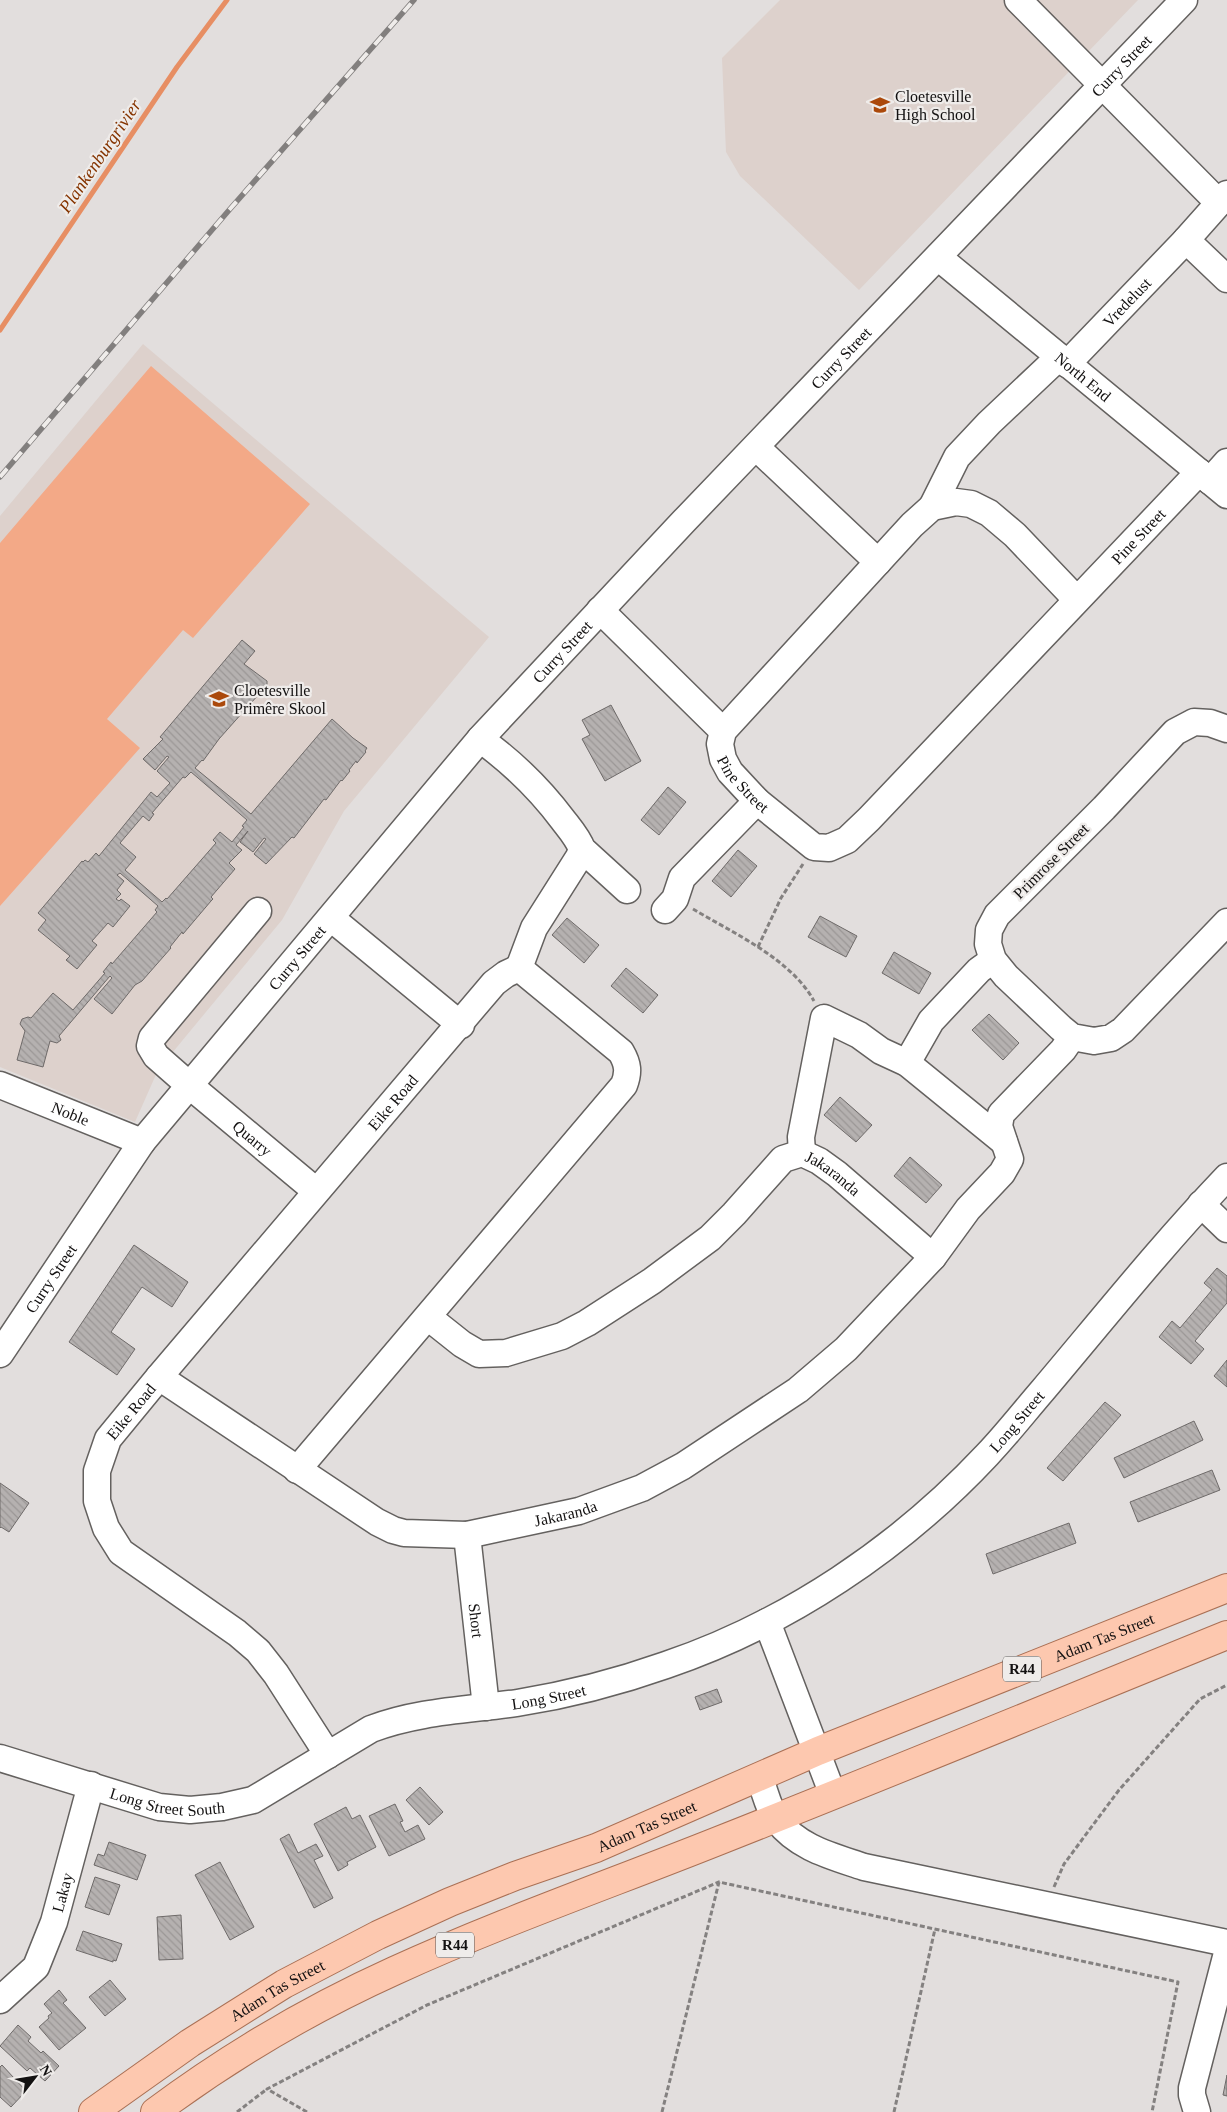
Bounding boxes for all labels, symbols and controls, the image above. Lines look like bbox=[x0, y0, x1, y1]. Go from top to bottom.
street label: Curry Street bbox=[1088, 31, 1155, 100]
place label: Cloetesville High School bbox=[895, 88, 976, 124]
school or university icon: Cloetesville High School bbox=[869, 94, 891, 116]
water label: Plankenburgrivier bbox=[54, 95, 146, 217]
street label: Vredelust bbox=[1099, 274, 1154, 330]
street label: Curry Street bbox=[807, 323, 874, 392]
street label: North End bbox=[1052, 349, 1114, 404]
street label: Pine Street bbox=[1108, 505, 1169, 567]
street label: Curry Street bbox=[529, 617, 595, 686]
place label: Cloetesville Primêre Skool bbox=[234, 682, 327, 717]
school or university icon: Cloetesville Primêre Skool bbox=[208, 688, 230, 710]
street label: Pine Street bbox=[714, 753, 773, 816]
street label: Primrose Street bbox=[1010, 820, 1092, 902]
street label: Curry Street bbox=[265, 921, 329, 993]
street label: Eike Road bbox=[364, 1071, 421, 1133]
street label: Noble bbox=[49, 1098, 92, 1128]
street label: Quarry bbox=[230, 1117, 275, 1160]
street label: Jakaranda bbox=[803, 1147, 864, 1199]
street label: Curry Street bbox=[22, 1241, 80, 1316]
street label: Eike Road bbox=[103, 1380, 159, 1443]
street label: Long Street bbox=[986, 1387, 1048, 1455]
street label: Jakaranda bbox=[533, 1497, 599, 1529]
street label: Short bbox=[466, 1602, 487, 1639]
street label: Adam Tas Street bbox=[1051, 1609, 1157, 1665]
road number: R44 bbox=[1003, 1656, 1041, 1682]
street label: Long Street bbox=[510, 1681, 588, 1712]
street label: Long Street South bbox=[108, 1784, 225, 1819]
street label: Adam Tas Street bbox=[594, 1797, 699, 1855]
street label: Lakay bbox=[49, 1871, 76, 1914]
road number: R44 bbox=[436, 1932, 474, 1958]
street label: Adam Tas Street bbox=[227, 1956, 328, 2024]
north arrow bbox=[10, 2052, 60, 2102]
text: N bbox=[37, 2062, 55, 2079]

